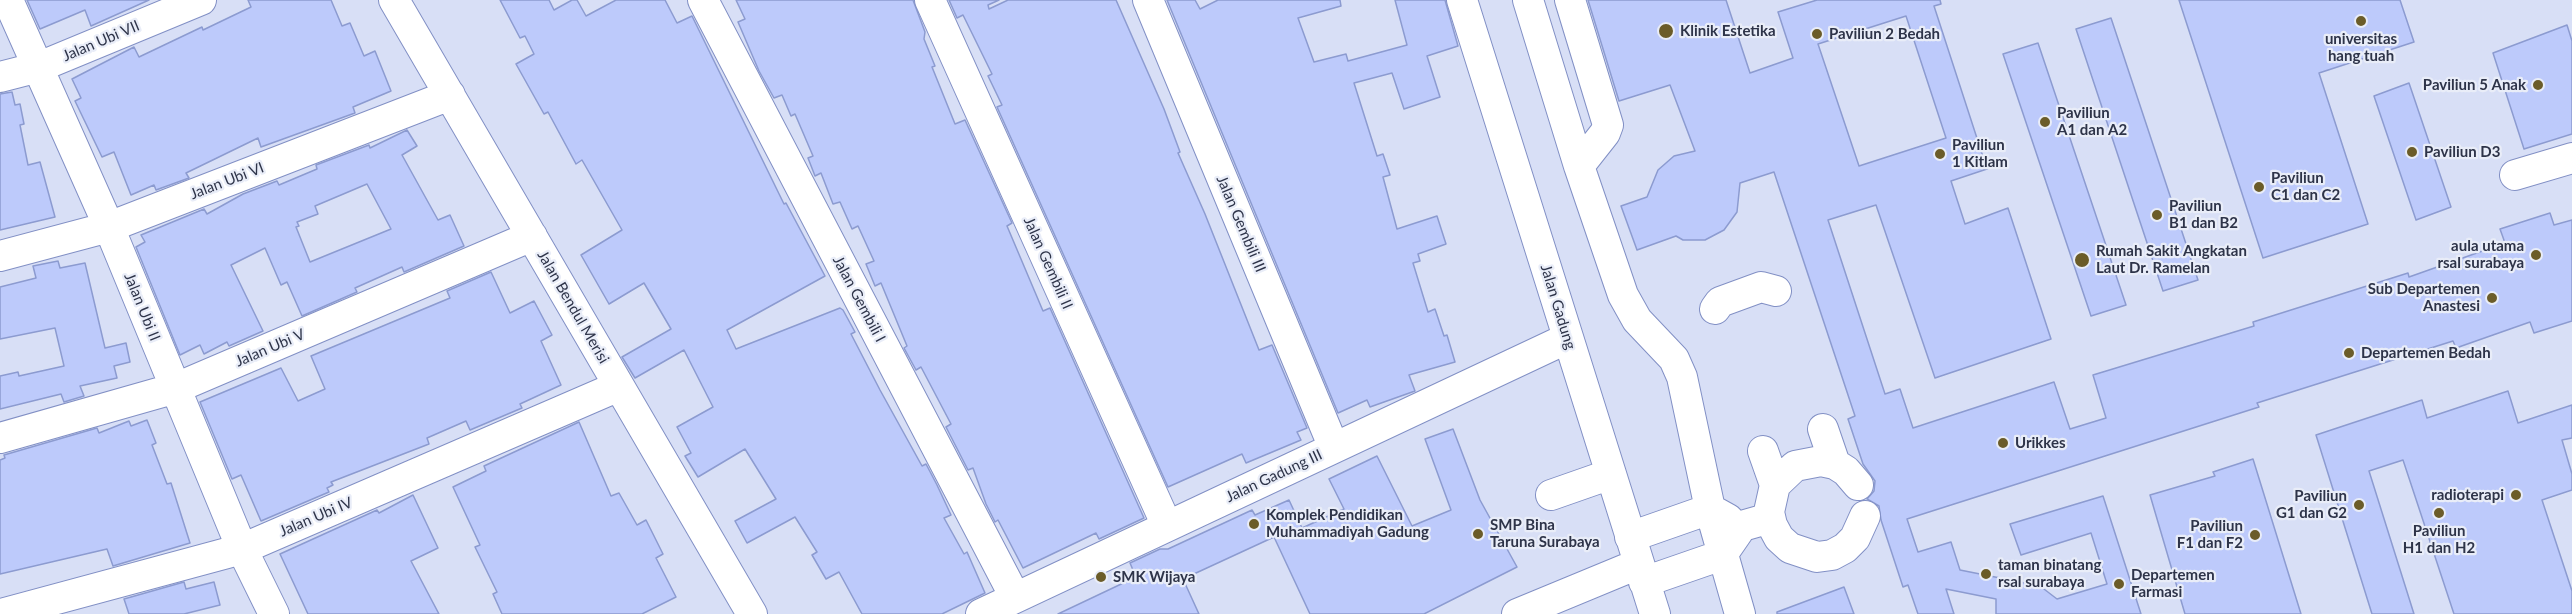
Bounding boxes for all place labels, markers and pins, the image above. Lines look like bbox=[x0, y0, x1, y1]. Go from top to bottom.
marker: universitas hang tuah bbox=[2354, 14, 2368, 28]
marker: Klinik Estetika bbox=[1657, 22, 1675, 40]
place label: Klinik Estetika bbox=[1680, 22, 1776, 40]
place label: Paviliun 2 Bedah bbox=[1829, 25, 1940, 43]
marker: Paviliun 2 Bedah bbox=[1810, 27, 1824, 41]
place label: universitas hang tuah bbox=[2325, 30, 2397, 65]
place label: Paviliun 5 Anak bbox=[2423, 76, 2526, 94]
marker: Paviliun 5 Anak bbox=[2531, 78, 2545, 92]
place label: Paviliun A1 dan A2 bbox=[2057, 104, 2127, 139]
marker: Paviliun A1 dan A2 bbox=[2038, 115, 2052, 129]
place label: Paviliun 1 Kitlam bbox=[1952, 136, 2008, 171]
place label: Paviliun D3 bbox=[2424, 143, 2500, 161]
marker: Paviliun D3 bbox=[2405, 145, 2419, 159]
marker: Paviliun 1 Kitlam bbox=[1933, 147, 1947, 161]
place label: Paviliun C1 dan C2 bbox=[2271, 169, 2340, 204]
marker: Paviliun C1 dan C2 bbox=[2252, 180, 2266, 194]
place label: Paviliun B1 dan B2 bbox=[2169, 197, 2238, 232]
marker: Paviliun B1 dan B2 bbox=[2150, 208, 2164, 222]
place label: aula utama rsal surabaya bbox=[2437, 237, 2524, 272]
place label: Rumah Sakit Angkatan Laut Dr. Ramelan bbox=[2096, 242, 2247, 277]
marker: aula utama rsal surabaya bbox=[2529, 248, 2543, 262]
marker: Rumah Sakit Angkatan Laut Dr. Ramelan bbox=[2073, 251, 2091, 269]
place label: Sub Departemen Anastesi bbox=[2368, 280, 2480, 315]
marker: Sub Departemen Anastesi bbox=[2485, 291, 2499, 305]
place label: Departemen Bedah bbox=[2361, 344, 2491, 362]
marker: Departemen Bedah bbox=[2342, 346, 2356, 360]
place label: Urikkes bbox=[2015, 434, 2066, 452]
marker: Urikkes bbox=[1996, 436, 2010, 450]
place label: radioterapi bbox=[2431, 486, 2504, 504]
place label: Paviliun G1 dan G2 bbox=[2276, 487, 2347, 522]
marker: radioterapi bbox=[2509, 488, 2523, 502]
marker: Paviliun G1 dan G2 bbox=[2352, 498, 2366, 512]
place label: Komplek Pendidikan Muhammadiyah Gadung bbox=[1266, 506, 1429, 541]
marker: Paviliun H1 dan H2 bbox=[2432, 506, 2446, 520]
place label: SMP Bina Taruna Surabaya bbox=[1490, 516, 1600, 551]
marker: Komplek Pendidikan Muhammadiyah Gadung bbox=[1247, 517, 1261, 531]
place label: Paviliun F1 dan F2 bbox=[2177, 517, 2243, 552]
place label: Paviliun H1 dan H2 bbox=[2403, 522, 2475, 557]
marker: SMP Bina Taruna Surabaya bbox=[1471, 527, 1485, 541]
marker: Paviliun F1 dan F2 bbox=[2248, 528, 2262, 542]
place label: taman binatang rsal surabaya bbox=[1998, 556, 2101, 591]
place label: Departemen Farmasi bbox=[2131, 566, 2215, 601]
marker: taman binatang rsal surabaya bbox=[1979, 567, 1993, 581]
place label: SMK Wijaya bbox=[1113, 568, 1195, 586]
marker: SMK Wijaya bbox=[1094, 570, 1108, 584]
marker: Departemen Farmasi bbox=[2112, 577, 2126, 591]

